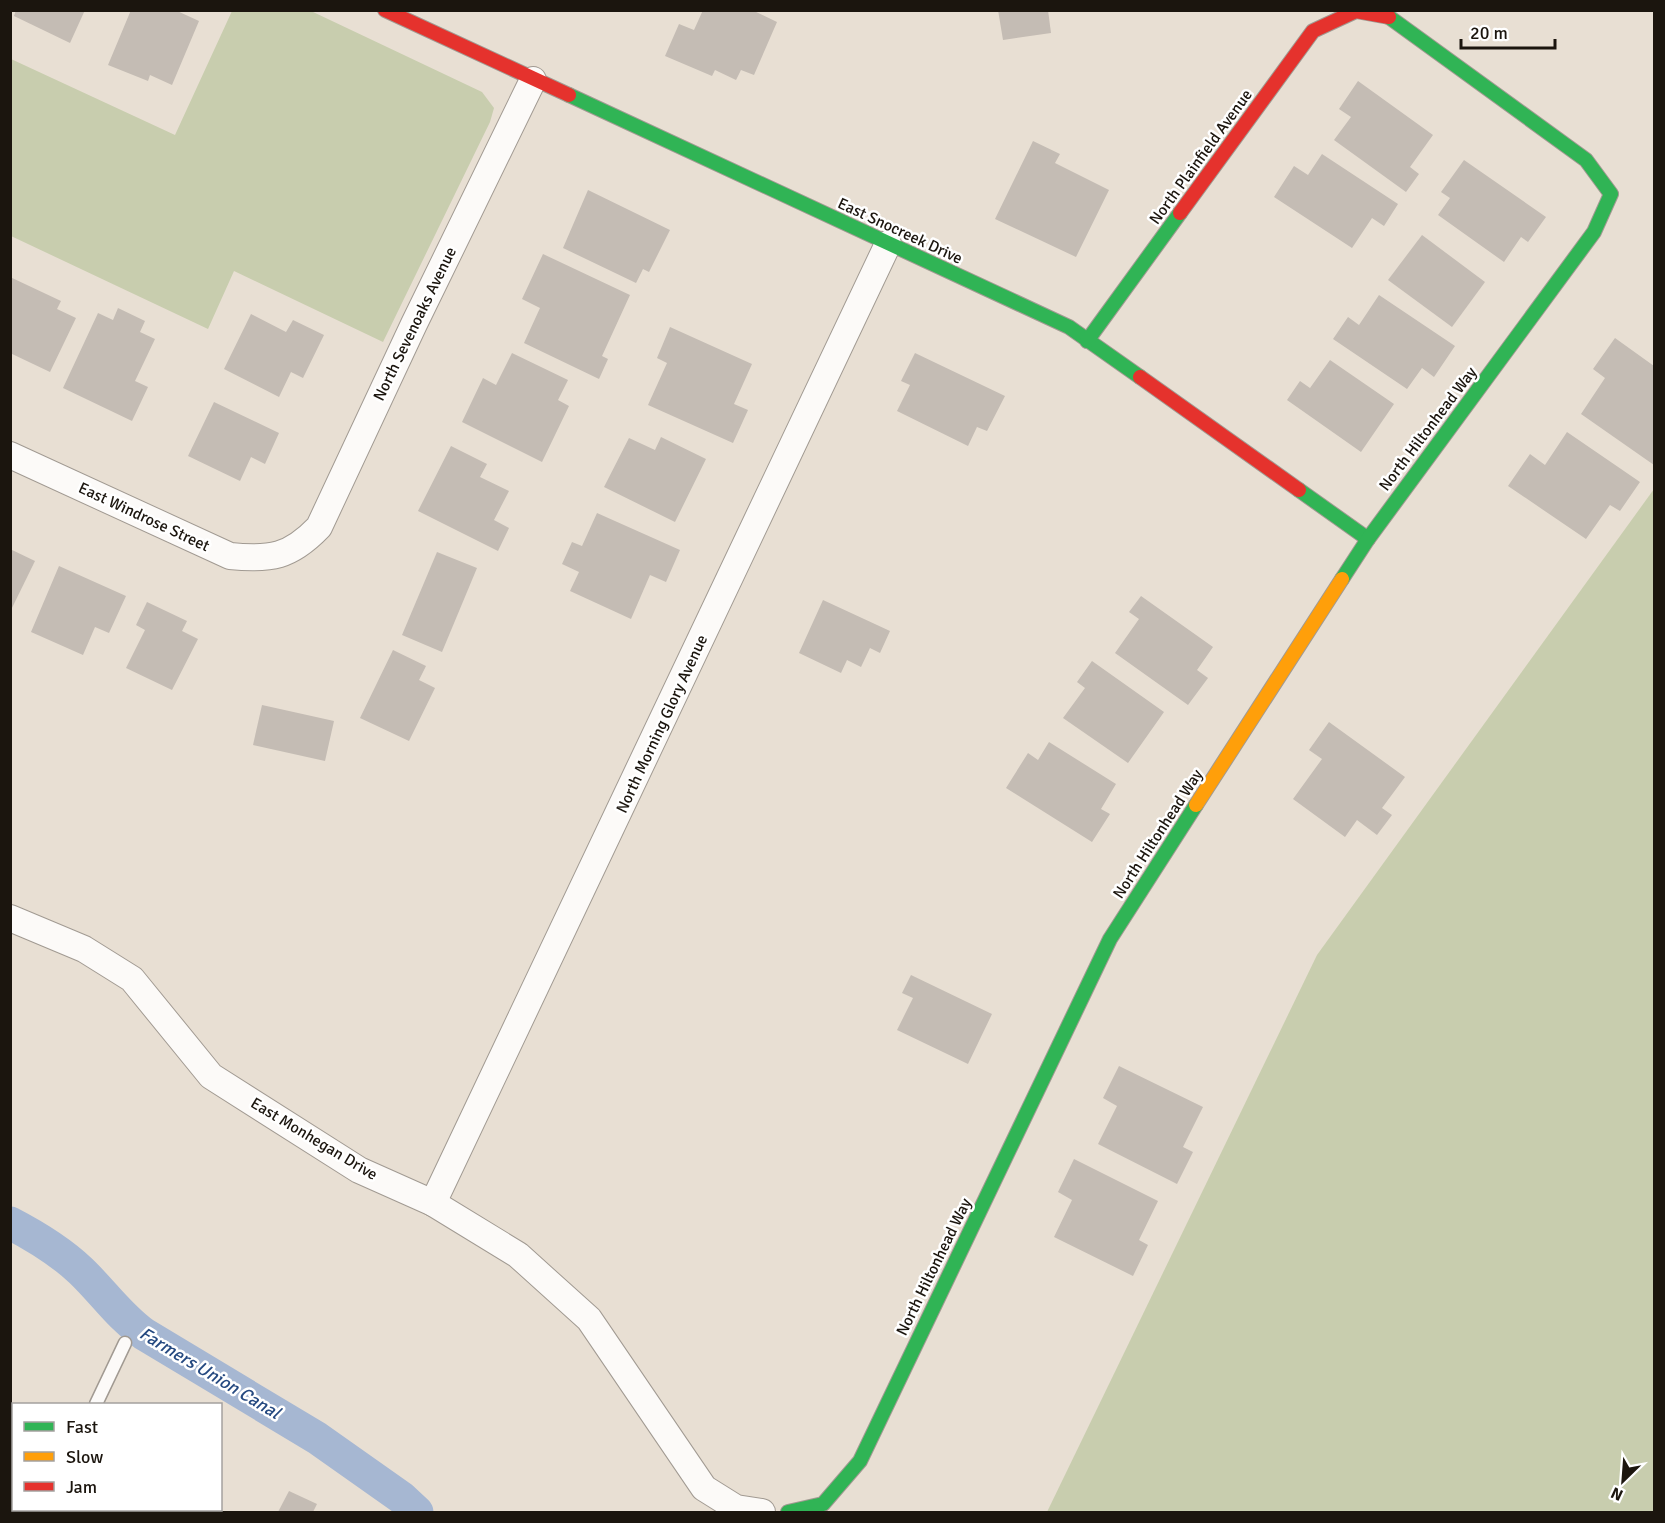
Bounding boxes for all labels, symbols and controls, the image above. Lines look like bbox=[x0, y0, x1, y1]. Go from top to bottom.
scale bar bbox=[1461, 12, 1556, 50]
text: 20 m bbox=[1470, 22, 1508, 44]
street label: North Plainfield Avenue bbox=[1145, 86, 1257, 228]
street label: East Snocreek Drive bbox=[834, 193, 966, 269]
street label: North Sevenoaks Avenue bbox=[369, 244, 461, 404]
street label: North Hiltonhead Way bbox=[1375, 362, 1482, 495]
street label: East Windrose Street bbox=[75, 478, 213, 556]
street label: North Morning Glory Avenue bbox=[612, 632, 712, 816]
street label: North Hiltonhead Way bbox=[1109, 765, 1208, 903]
street label: East Monhegan Drive bbox=[247, 1093, 381, 1185]
street label: North Hiltonhead Way bbox=[892, 1195, 976, 1339]
water label: Farmers Union Canal bbox=[136, 1322, 286, 1425]
legend bbox=[12, 1403, 222, 1511]
text: Fast bbox=[66, 1416, 98, 1438]
text: Slow bbox=[66, 1446, 103, 1468]
north arrow bbox=[1593, 1451, 1653, 1511]
text: Jam bbox=[66, 1476, 97, 1498]
text: N bbox=[1608, 1482, 1626, 1505]

